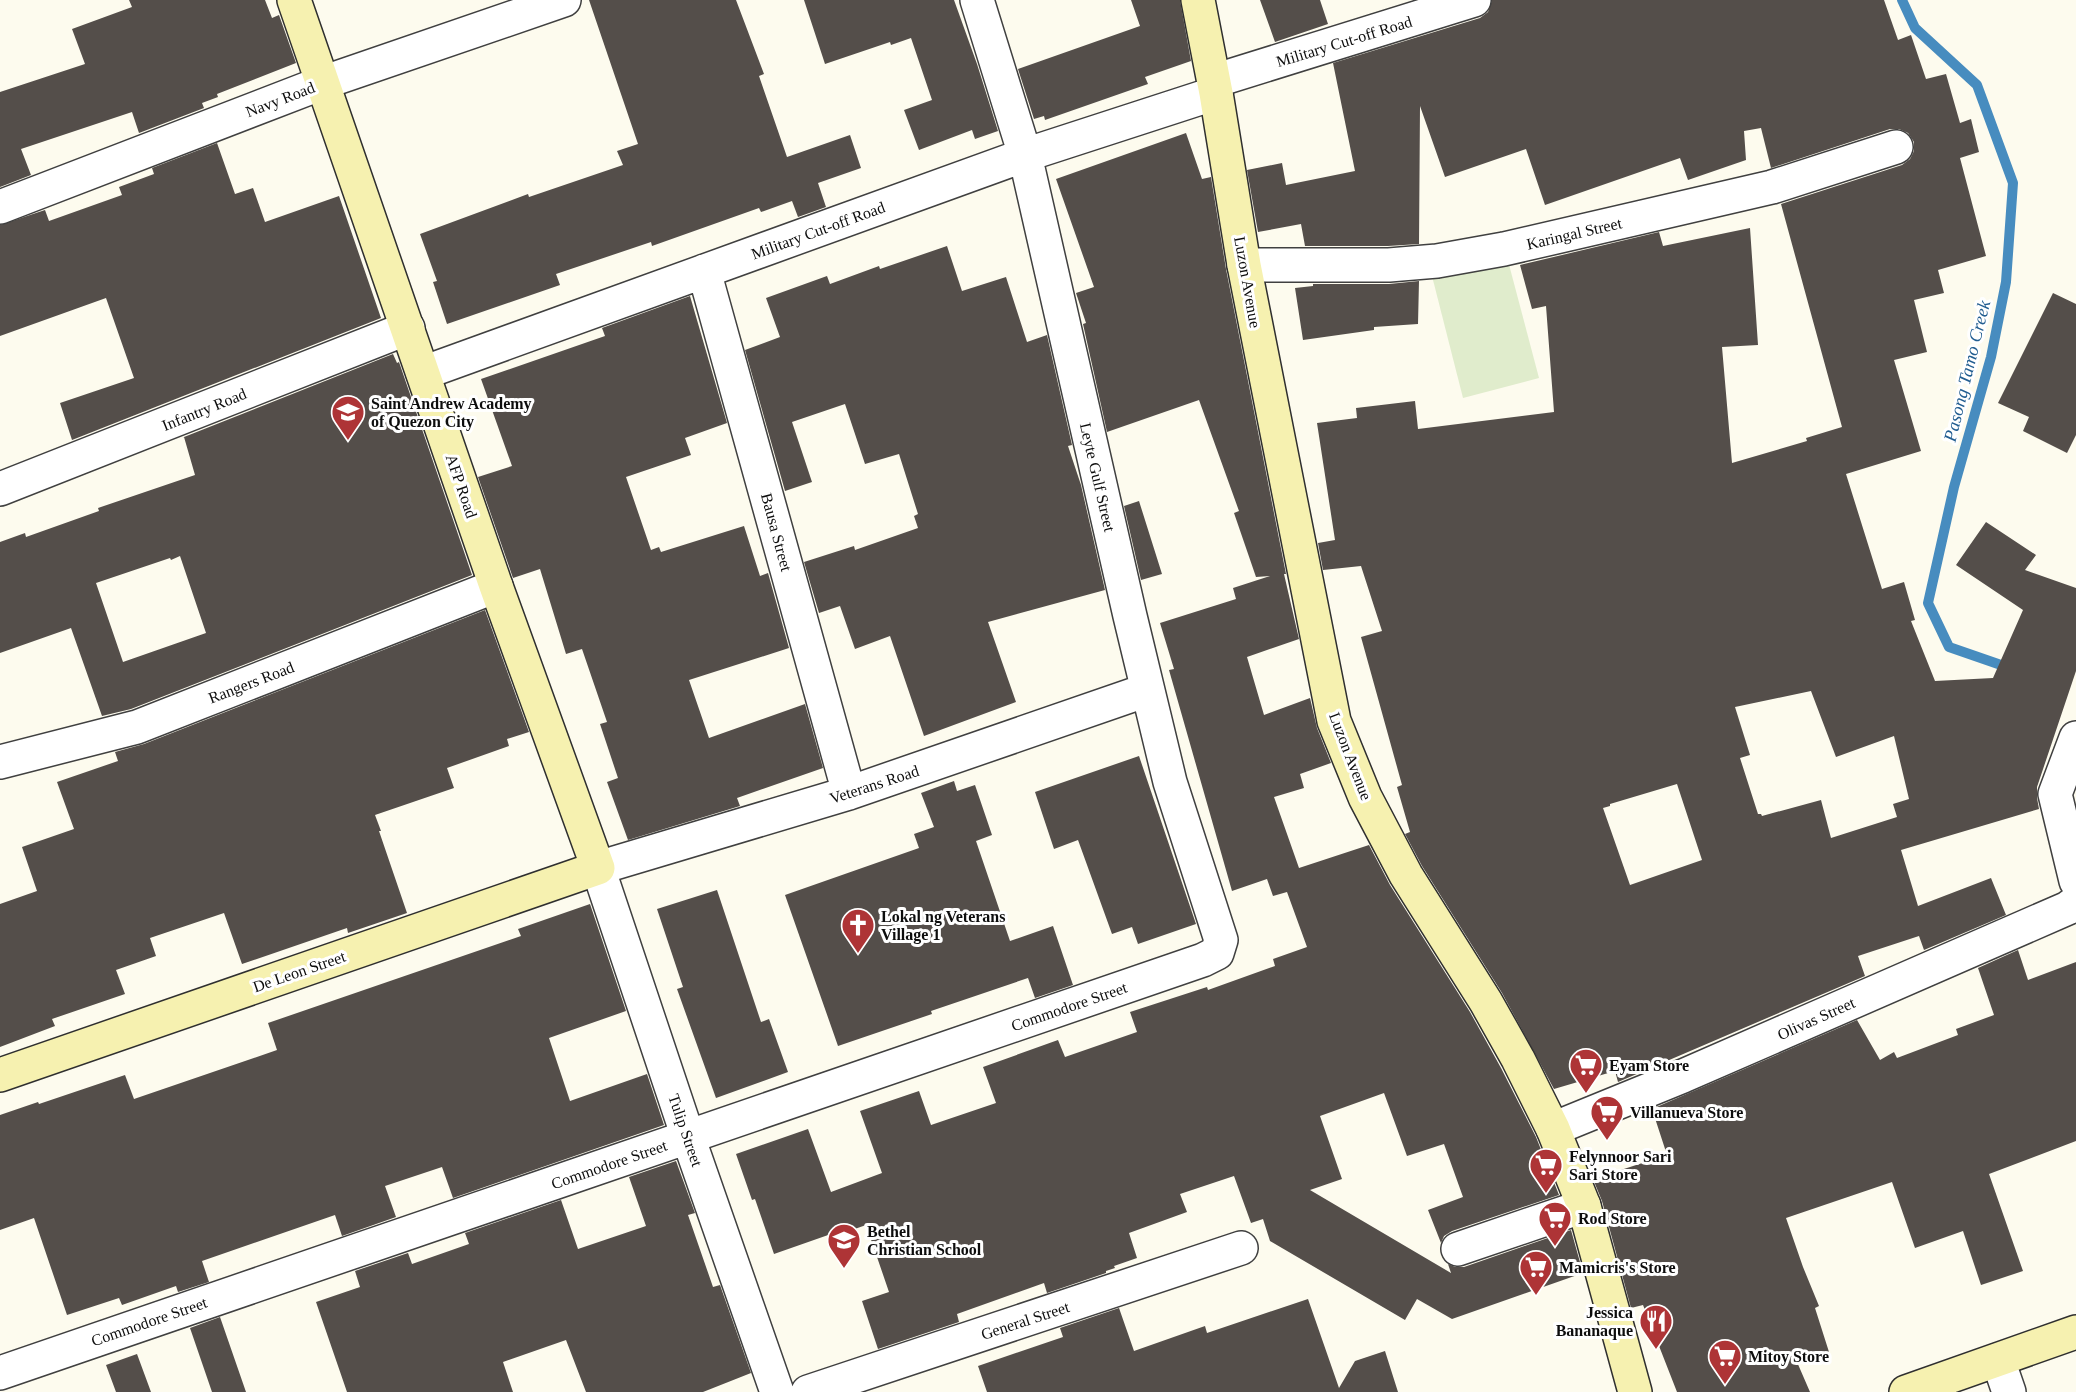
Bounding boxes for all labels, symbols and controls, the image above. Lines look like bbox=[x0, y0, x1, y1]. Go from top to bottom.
street label: Military Cut-off Road bbox=[1274, 13, 1414, 71]
street label: Navy Road bbox=[243, 79, 317, 121]
street label: Military Cut-off Road bbox=[749, 198, 888, 264]
street label: Karingal Street bbox=[1525, 214, 1624, 254]
street label: Luzon Avenue bbox=[1231, 235, 1264, 329]
water label: Pasong Tamo Creek bbox=[1940, 297, 1994, 445]
street label: Infantry Road bbox=[160, 385, 249, 435]
school or university icon: Saint Andrew Academy of Quezon City bbox=[330, 394, 366, 441]
place label: Saint Andrew Academy of Quezon City bbox=[371, 395, 532, 431]
street label: Leyte Gulf Street bbox=[1076, 421, 1118, 534]
street label: AFP Road bbox=[443, 452, 480, 520]
street label: Bausa Street bbox=[758, 491, 795, 574]
street label: Rangers Road bbox=[206, 658, 297, 707]
street label: Luzon Avenue bbox=[1326, 710, 1375, 802]
street label: Veterans Road bbox=[827, 762, 921, 807]
church icon: Lokal ng Veterans Village 1 bbox=[840, 907, 876, 954]
place label: Lokal ng Veterans Village 1 bbox=[881, 908, 1005, 944]
street label: De Leon Street bbox=[251, 947, 348, 995]
street label: Commodore Street bbox=[1009, 979, 1130, 1034]
street label: Olivas Street bbox=[1775, 994, 1858, 1043]
supermarket icon: Eyam Store bbox=[1568, 1047, 1604, 1094]
place label: Eyam Store bbox=[1609, 1057, 1689, 1075]
street label: Tulip Street bbox=[664, 1092, 706, 1169]
supermarket icon: Villanueva Store bbox=[1589, 1094, 1625, 1141]
place label: Villanueva Store bbox=[1630, 1104, 1743, 1121]
street label: Commodore Street bbox=[549, 1137, 670, 1192]
supermarket icon: Felynnoor Sari Sari Store bbox=[1528, 1147, 1564, 1194]
place label: Felynnoor Sari Sari Store bbox=[1569, 1148, 1672, 1183]
supermarket icon: Rod Store bbox=[1537, 1200, 1573, 1247]
place label: Rod Store bbox=[1578, 1210, 1647, 1227]
school or university icon: Bethel Christian School bbox=[826, 1222, 862, 1269]
place label: Bethel Christian School bbox=[867, 1223, 982, 1258]
supermarket icon: Mamicris's Store bbox=[1518, 1249, 1554, 1296]
place label: Mamicris's Store bbox=[1559, 1259, 1676, 1276]
street label: Commodore Street bbox=[89, 1294, 210, 1349]
street label: General Street bbox=[979, 1298, 1072, 1343]
restaurant icon: Jessica Bananaque bbox=[1638, 1303, 1674, 1350]
place label: Jessica Bananaque bbox=[1556, 1304, 1633, 1340]
supermarket icon: Mitoy Store bbox=[1707, 1338, 1743, 1385]
place label: Mitoy Store bbox=[1748, 1348, 1829, 1366]

